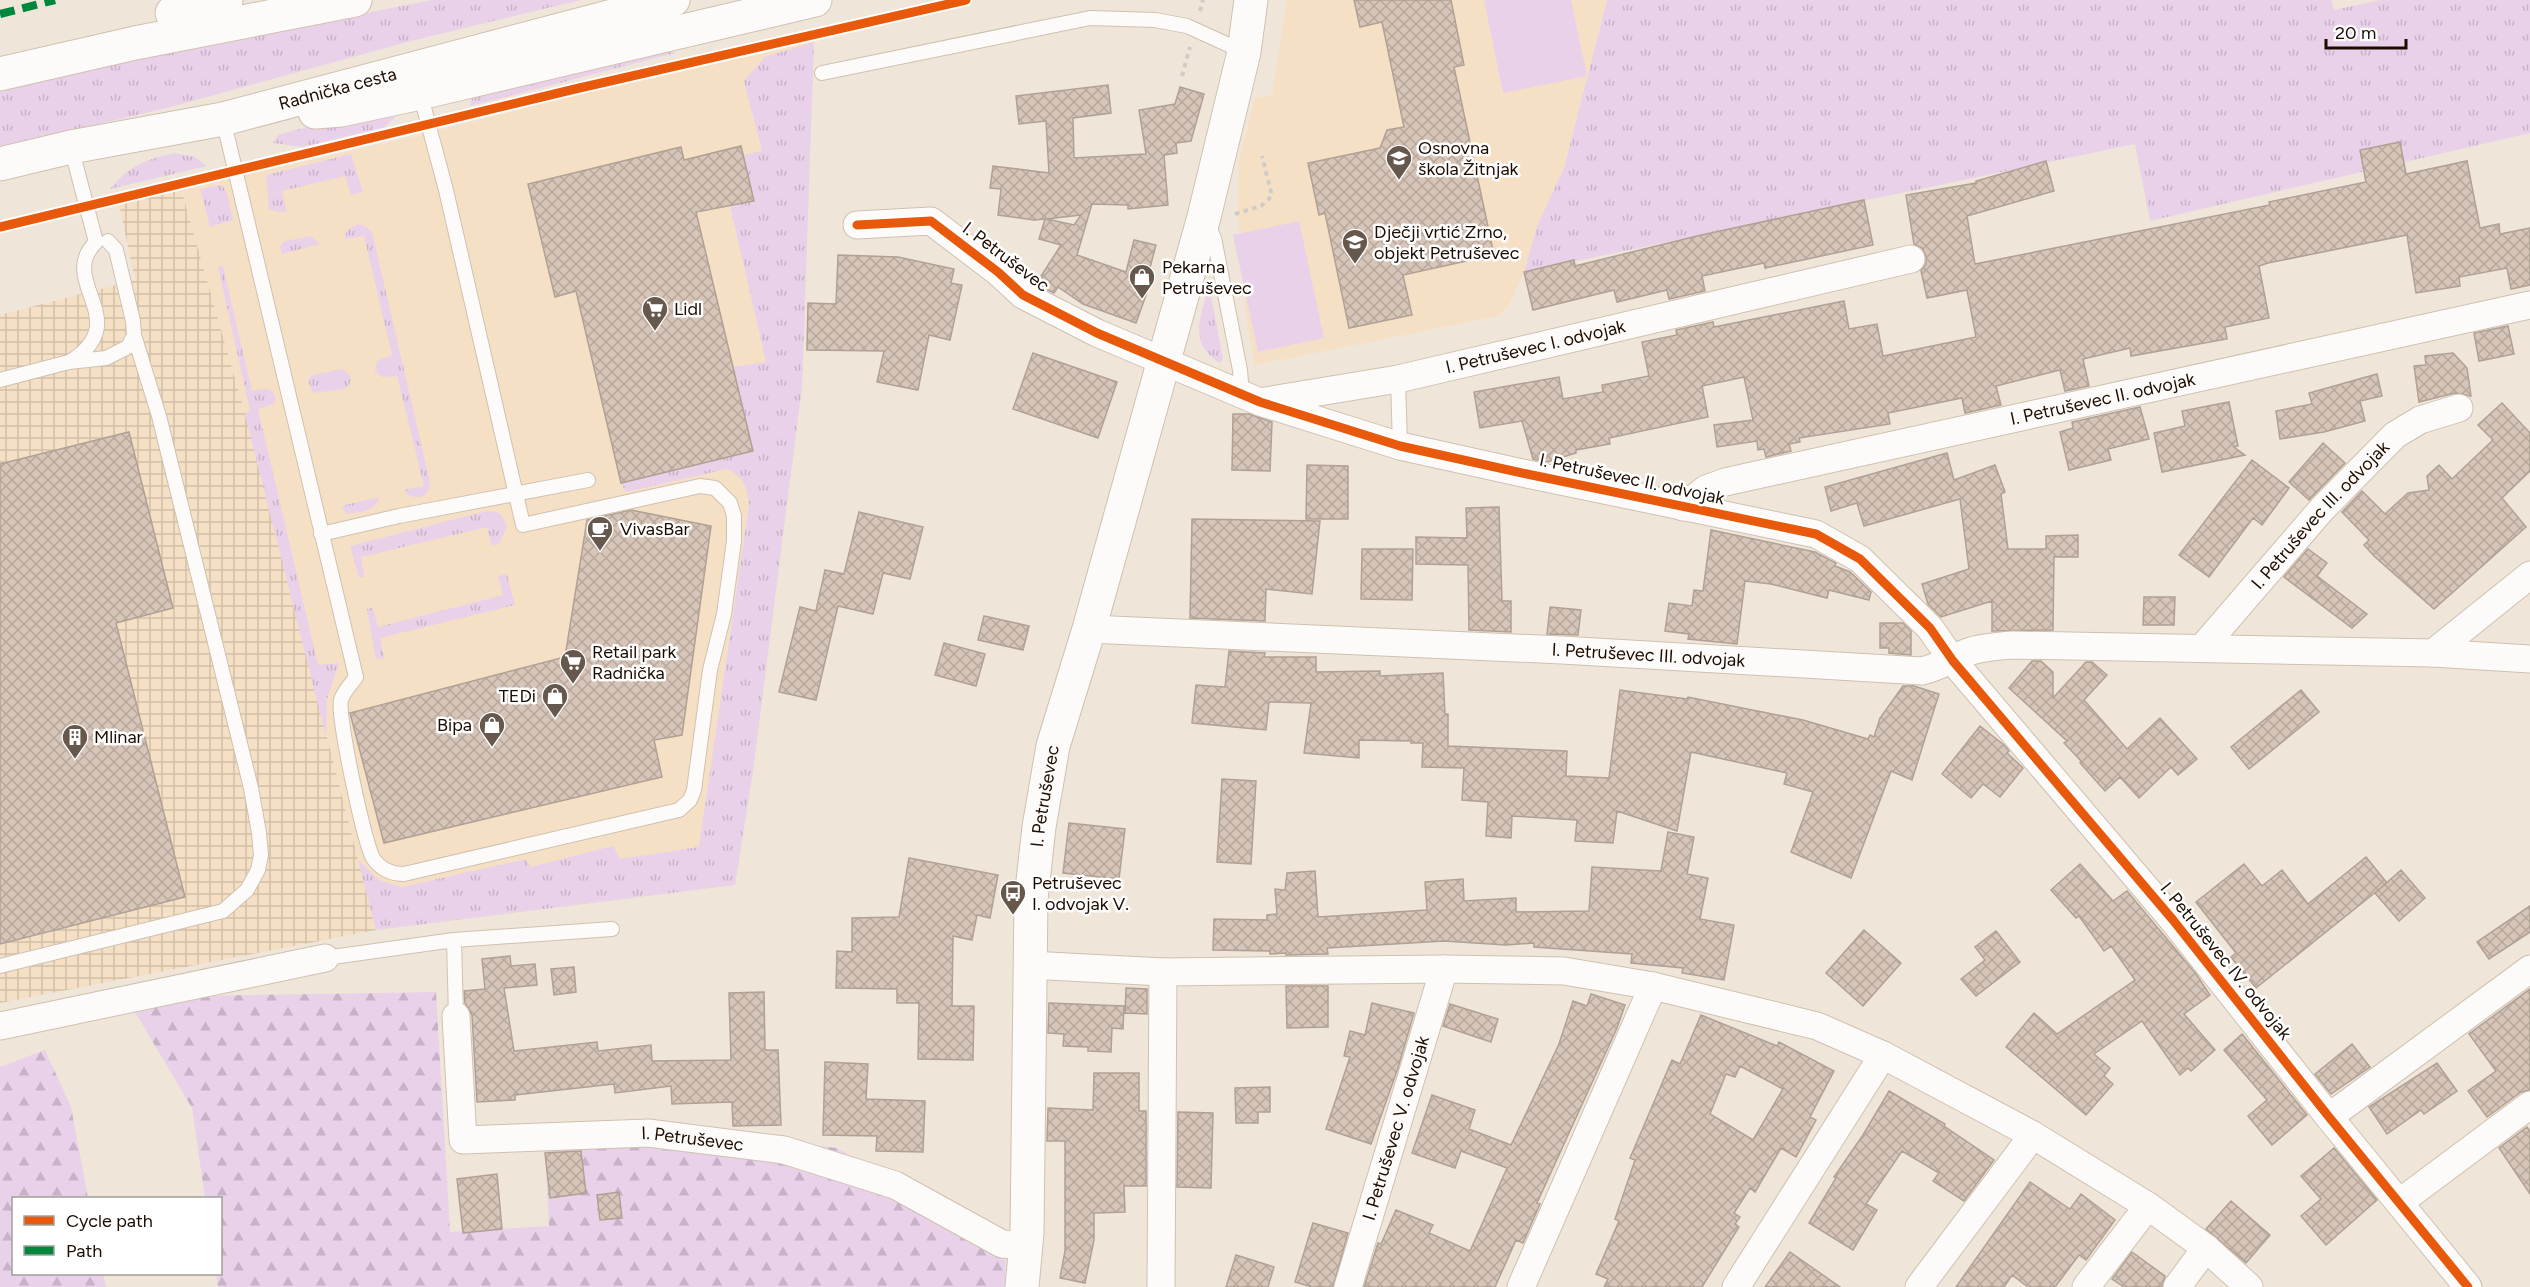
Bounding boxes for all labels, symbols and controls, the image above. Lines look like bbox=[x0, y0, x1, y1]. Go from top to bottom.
scale bar bbox=[2326, 12, 2406, 50]
text: 20 m bbox=[2335, 22, 2376, 44]
street label: Radnička cesta bbox=[276, 63, 399, 115]
place label: Osnovna škola Žitnjak bbox=[1418, 137, 1519, 180]
school or university icon: Osnovna škola Žitnjak bbox=[1384, 143, 1414, 181]
street label: I. Petruševec bbox=[958, 217, 1054, 297]
place label: Dječji vrtić Zrno, objekt Petruševec bbox=[1374, 221, 1520, 264]
school or university icon: Dječji vrtić Zrno, objekt Petruševec bbox=[1340, 227, 1370, 265]
place label: Pekarna Petruševec bbox=[1162, 256, 1252, 299]
shop icon: Pekarna Petruševec bbox=[1127, 262, 1157, 300]
supermarket icon: Lidl bbox=[640, 294, 670, 332]
place label: Lidl bbox=[674, 298, 702, 320]
street label: I. Petruševec I. odvojak bbox=[1443, 315, 1628, 378]
street label: I. Petruševec II. odvojak bbox=[2008, 368, 2197, 430]
street label: I. Petruševec III. odvojak bbox=[2247, 436, 2394, 594]
street label: I. Petruševec II. odvojak bbox=[1537, 449, 1727, 509]
cafe icon: VivasBar bbox=[585, 514, 615, 552]
place label: VivasBar bbox=[620, 518, 690, 540]
street label: I. Petruševec III. odvojak bbox=[1551, 639, 1746, 672]
place label: Retail park Radnička bbox=[592, 641, 677, 684]
supermarket icon: Retail park Radnička bbox=[558, 647, 588, 685]
shop icon: TEDi bbox=[540, 681, 570, 719]
place label: TEDi bbox=[499, 685, 536, 707]
shop icon: Bipa bbox=[477, 710, 507, 748]
place label: Bipa bbox=[437, 714, 472, 736]
building icon: Mlinar bbox=[60, 722, 90, 760]
place label: Mlinar bbox=[94, 726, 143, 748]
street label: I. Petruševec bbox=[1026, 743, 1064, 848]
place label: Petruševec I. odvojak V. bbox=[1032, 872, 1129, 915]
bus stop icon: Petruševec I. odvojak V. bbox=[998, 878, 1028, 916]
street label: I. Petruševec IV. odvojak bbox=[2156, 878, 2296, 1044]
street label: I. Petruševec V. odvojak bbox=[1358, 1033, 1434, 1223]
street label: I. Petruševec bbox=[641, 1122, 745, 1156]
legend bbox=[12, 1197, 222, 1275]
text: Cycle path bbox=[66, 1210, 153, 1232]
text: Path bbox=[66, 1240, 102, 1262]

